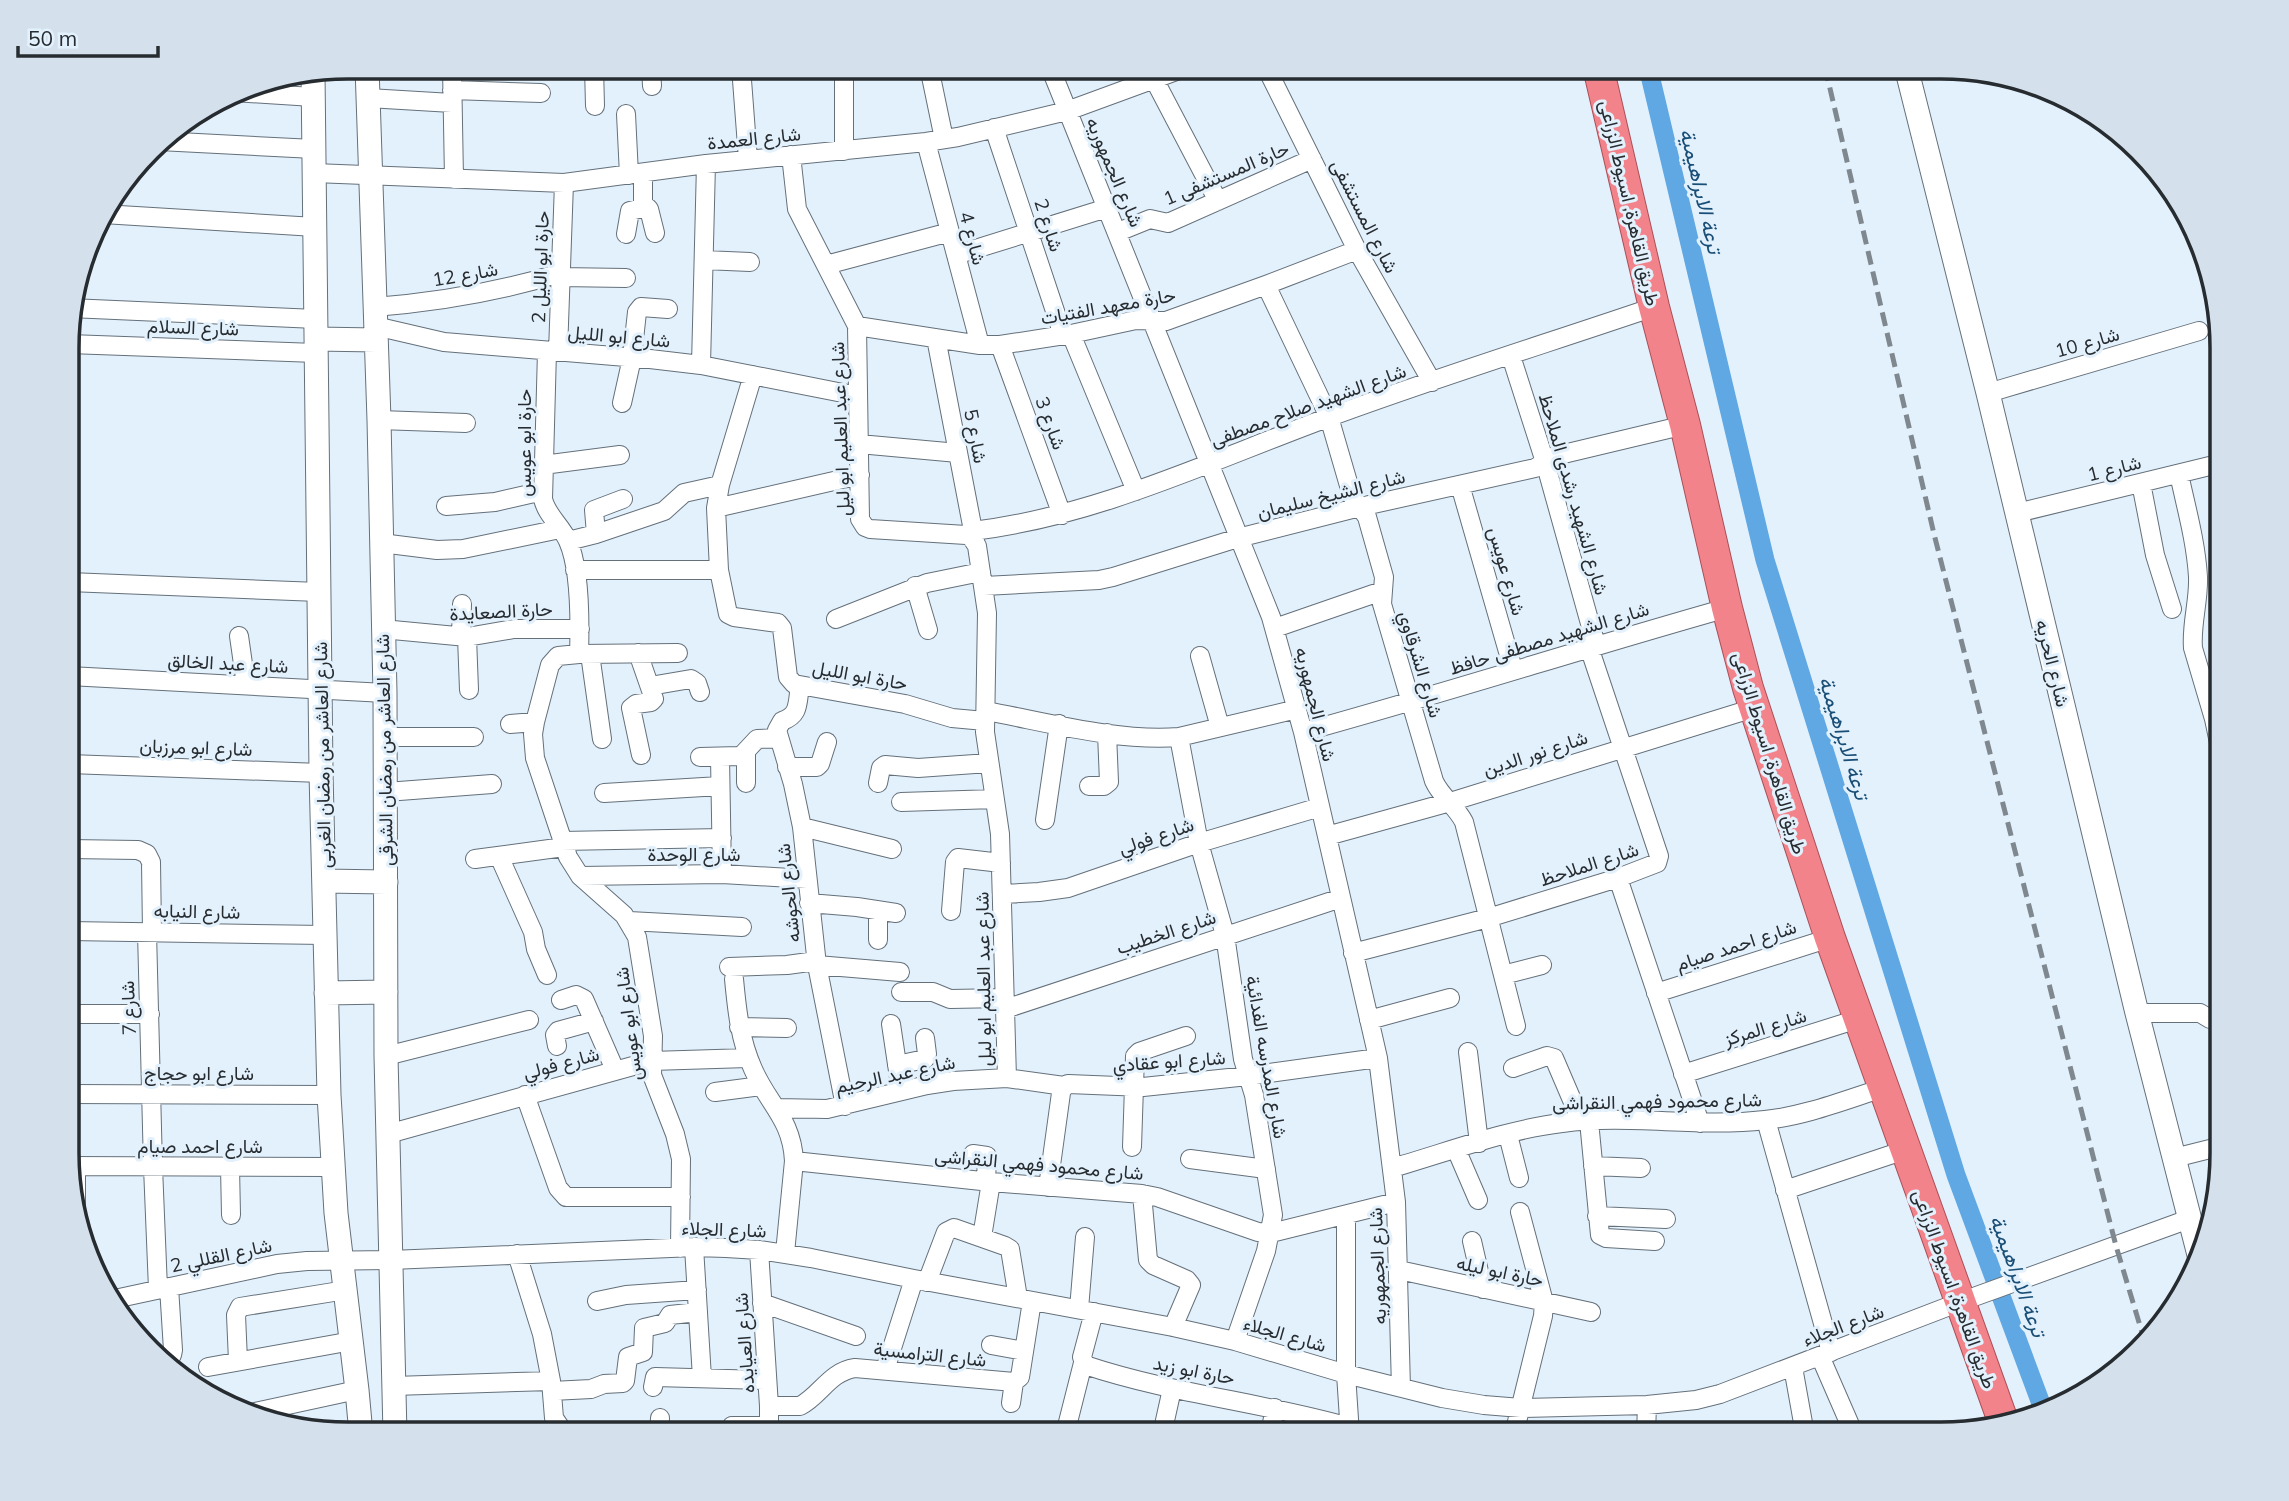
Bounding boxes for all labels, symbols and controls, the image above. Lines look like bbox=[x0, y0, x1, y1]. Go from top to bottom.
scale bar bbox=[18, 14, 158, 58]
text: 50 m bbox=[28, 25, 77, 51]
street label: طريق القاهرة, اسيوط الزراعى bbox=[1595, 98, 1665, 308]
street label: شارع الجمهوريه bbox=[1080, 113, 1149, 231]
street label: شارع العمدة bbox=[706, 121, 802, 156]
water label: ترعة الابراهيمية bbox=[1674, 126, 1730, 259]
street label: حارة المستشفى 1 bbox=[1159, 136, 1293, 210]
street label: شارع المستشفى bbox=[1325, 155, 1404, 277]
street label: شارع 2 bbox=[1028, 195, 1069, 255]
street label: شارع 4 bbox=[953, 209, 992, 268]
street label: حارة ابو الليل 2 bbox=[526, 210, 554, 324]
street label: شارع 12 bbox=[430, 256, 500, 293]
street label: حارة معهد الفتيات bbox=[1039, 282, 1177, 330]
street label: شارع السلام bbox=[147, 313, 239, 342]
street label: شارع ابو الليل bbox=[567, 320, 671, 353]
street label: شارع 10 bbox=[2052, 321, 2122, 364]
street label: شارع عبد العليم ابو ليل bbox=[825, 341, 856, 517]
street label: شارع الشهيد صلاح مصطفى bbox=[1207, 358, 1410, 453]
street label: حارة ابو عويس bbox=[512, 389, 536, 497]
street label: شارع الشهيد رشدى الملاحظ bbox=[1533, 391, 1614, 598]
street label: شارع 3 bbox=[1029, 393, 1072, 453]
street label: شارع 5 bbox=[958, 407, 993, 465]
street label: شارع 1 bbox=[2085, 450, 2144, 487]
street label: شارع الشيخ سليمان bbox=[1255, 464, 1408, 526]
street label: شارع عويس bbox=[1482, 524, 1531, 618]
street label: حارة الصعايدة bbox=[449, 596, 553, 626]
street label: شارع الشهيد مصطفى حافظ bbox=[1446, 596, 1652, 681]
street label: شارع الشرقاوي bbox=[1390, 608, 1449, 722]
street label: شارع الحريه bbox=[2030, 617, 2075, 709]
street label: شارع العاشر من رمضان الشرقى bbox=[370, 634, 399, 866]
street label: شارع العاشر من رمضان الغربى bbox=[308, 641, 337, 868]
street label: شارع الجمهوريه bbox=[1289, 644, 1342, 764]
street label: شارع عبد الخالق bbox=[167, 648, 289, 679]
street label: طريق القاهرة, اسيوط الزراعى bbox=[1728, 649, 1812, 857]
street label: حارة ابو الليل bbox=[811, 655, 909, 695]
water label: ترعة الابراهيمية bbox=[1813, 673, 1877, 805]
street label: شارع نور الدين bbox=[1480, 725, 1591, 782]
street label: شارع ابو مرزبان bbox=[139, 733, 253, 762]
street label: شارع فولي bbox=[1115, 812, 1198, 864]
street label: شارع الملاحظ bbox=[1536, 837, 1642, 892]
street label: شارع الوحدة bbox=[647, 842, 741, 867]
street label: شارع الحوشه bbox=[771, 842, 806, 944]
street label: شارع عبد العليم ابو ليل bbox=[969, 891, 998, 1066]
street label: شارع النيابه bbox=[153, 898, 241, 925]
street label: شارع الخطيب bbox=[1113, 905, 1219, 960]
street label: شارع احمد صيام bbox=[1673, 914, 1800, 977]
street label: شارع ابو عويس bbox=[609, 966, 648, 1082]
street label: شارع المدرسه الفدائية bbox=[1240, 974, 1293, 1141]
street label: شارع 7 bbox=[115, 980, 142, 1036]
street label: شارع المركز bbox=[1720, 1003, 1810, 1052]
street label: شارع فولي bbox=[520, 1041, 603, 1089]
street label: شارع ابو عقادي bbox=[1112, 1045, 1227, 1081]
street label: شارع عبد الرحيم bbox=[833, 1050, 957, 1099]
street label: شارع ابو حجاج bbox=[144, 1061, 254, 1086]
street label: شارع محمود فهمي النقراشى bbox=[1552, 1087, 1762, 1119]
street label: شارع احمد صيام bbox=[137, 1134, 263, 1159]
street label: شارع محمود فهمي النقراشى bbox=[933, 1143, 1145, 1189]
street label: طريق القاهرة, اسيوط الزراعى bbox=[1908, 1186, 2002, 1392]
street label: شارع الجمهوريه bbox=[1363, 1207, 1392, 1325]
water label: ترعة الابراهيمية bbox=[1984, 1211, 2054, 1343]
street label: شارع الجلاء bbox=[681, 1216, 767, 1243]
street label: شارع القللي 2 bbox=[168, 1233, 275, 1281]
street label: حارة ابو ليله bbox=[1454, 1250, 1546, 1292]
street label: شارع العيايده bbox=[729, 1292, 760, 1394]
street label: شارع الجلاء bbox=[1799, 1299, 1887, 1352]
street label: شارع الجلاء bbox=[1240, 1311, 1329, 1358]
street label: شارع الترامسية bbox=[872, 1336, 988, 1373]
street label: حارة ابو زيد bbox=[1151, 1350, 1237, 1390]

